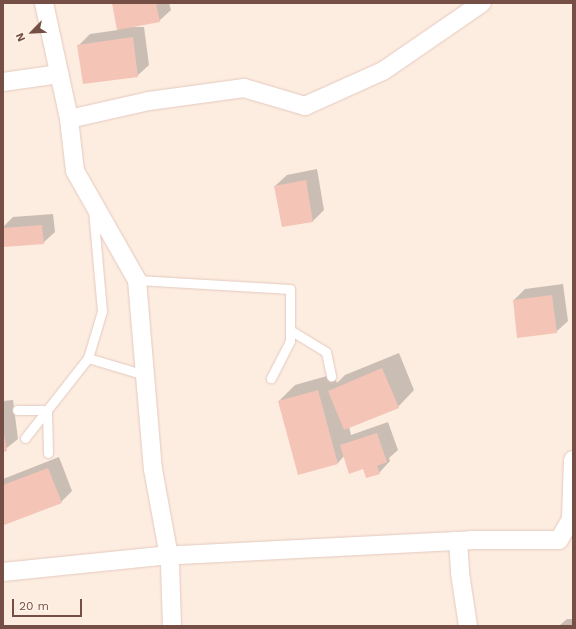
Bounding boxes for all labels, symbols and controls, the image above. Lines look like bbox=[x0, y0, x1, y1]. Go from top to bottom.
north arrow bbox=[12, 12, 52, 52]
text: N bbox=[13, 31, 28, 43]
scale bar bbox=[14, 591, 84, 617]
text: 20 m bbox=[19, 599, 49, 613]

